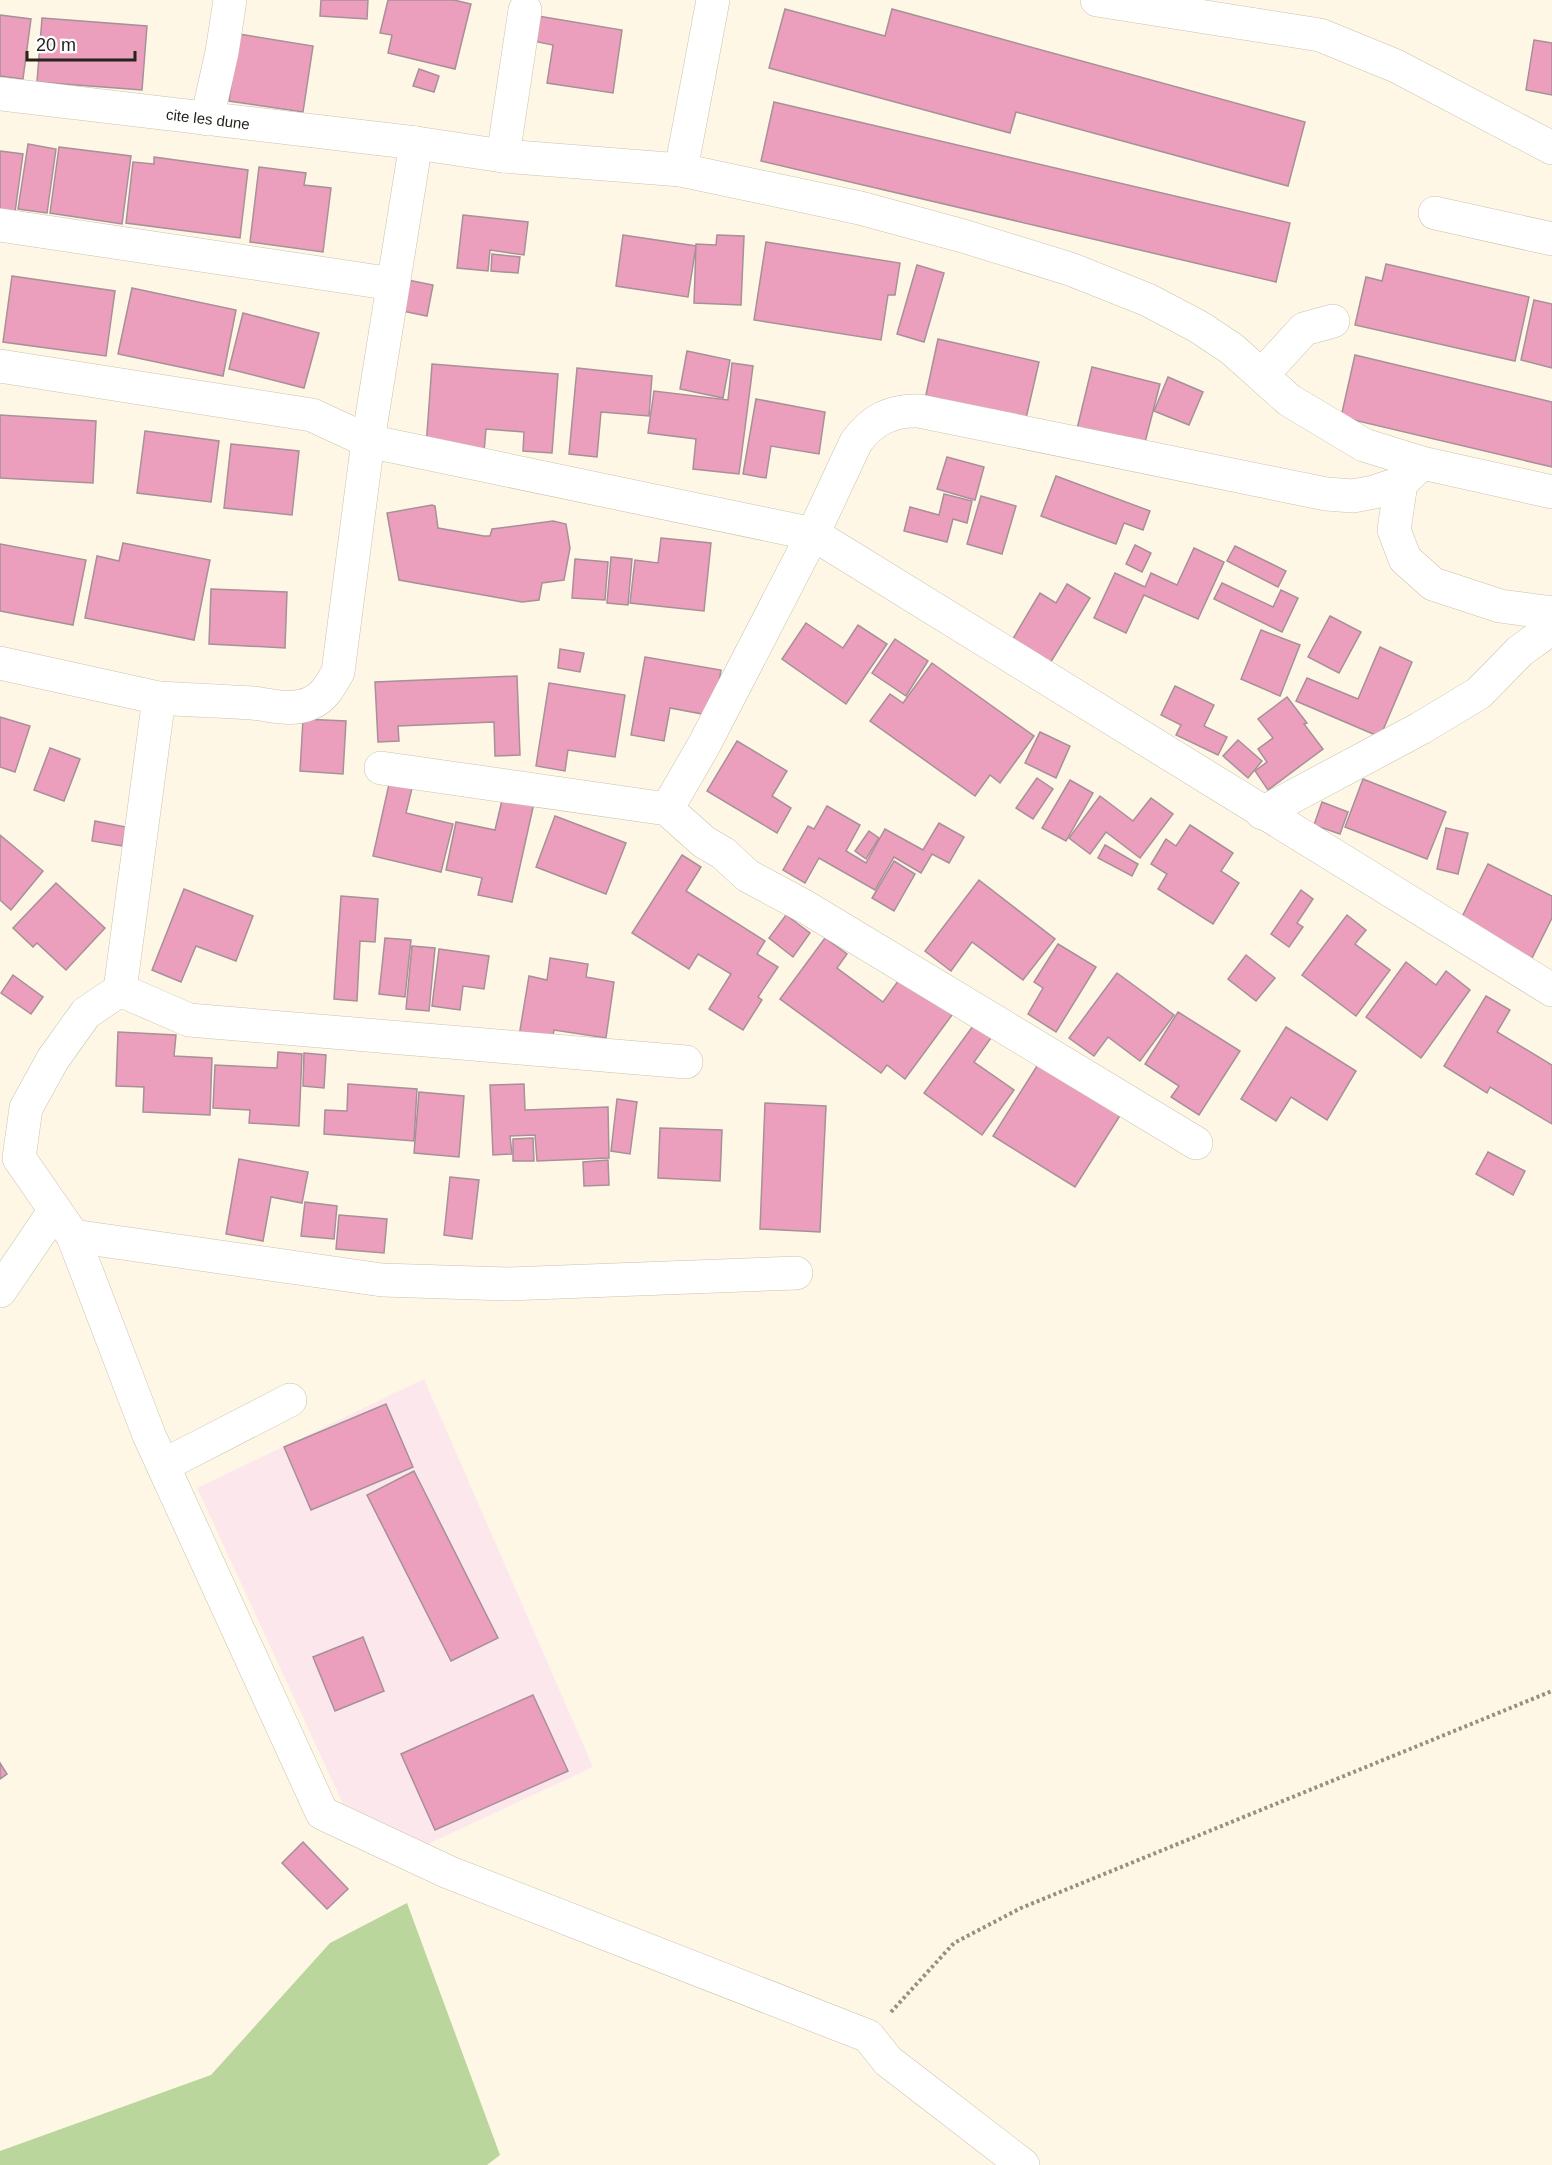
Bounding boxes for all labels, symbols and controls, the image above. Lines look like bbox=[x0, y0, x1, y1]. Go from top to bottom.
scale bar bbox=[27, 24, 135, 62]
text: 20 m bbox=[36, 35, 76, 55]
street label: cite les dune bbox=[165, 105, 251, 133]

